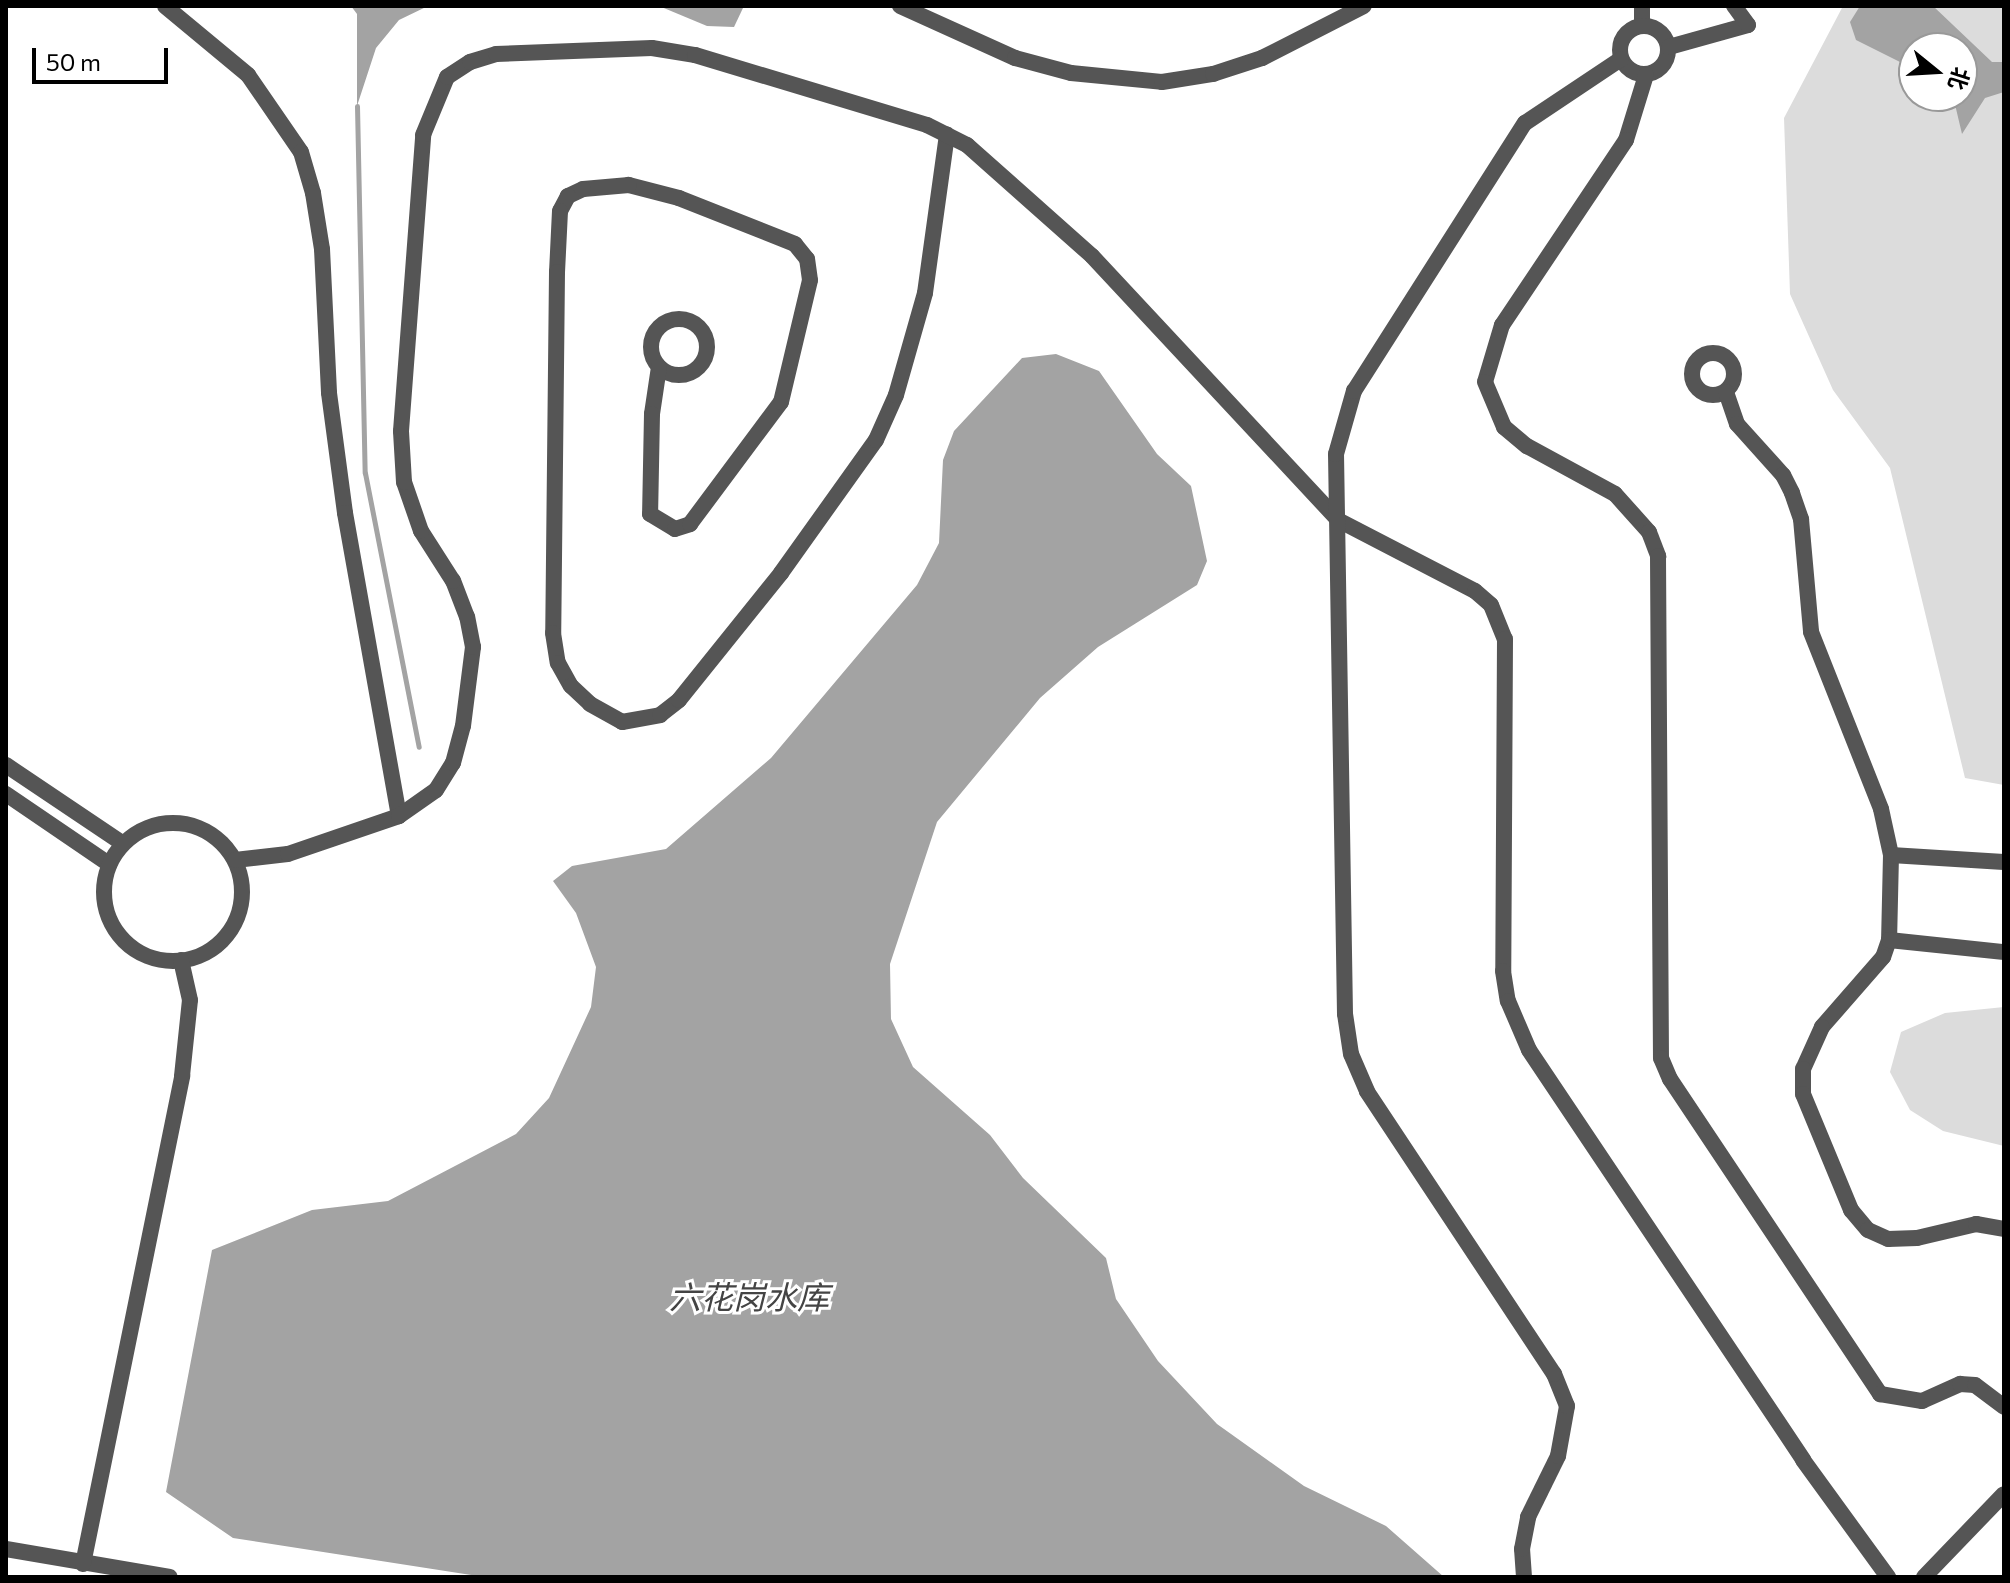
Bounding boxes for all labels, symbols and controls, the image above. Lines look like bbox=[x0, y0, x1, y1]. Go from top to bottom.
scale bar bbox=[36, 32, 172, 82]
north arrow bbox=[1898, 32, 1978, 112]
text: 50 m bbox=[46, 47, 101, 76]
text: 北 bbox=[1943, 64, 1976, 94]
water label: 六花岗水库 bbox=[669, 1277, 829, 1315]

